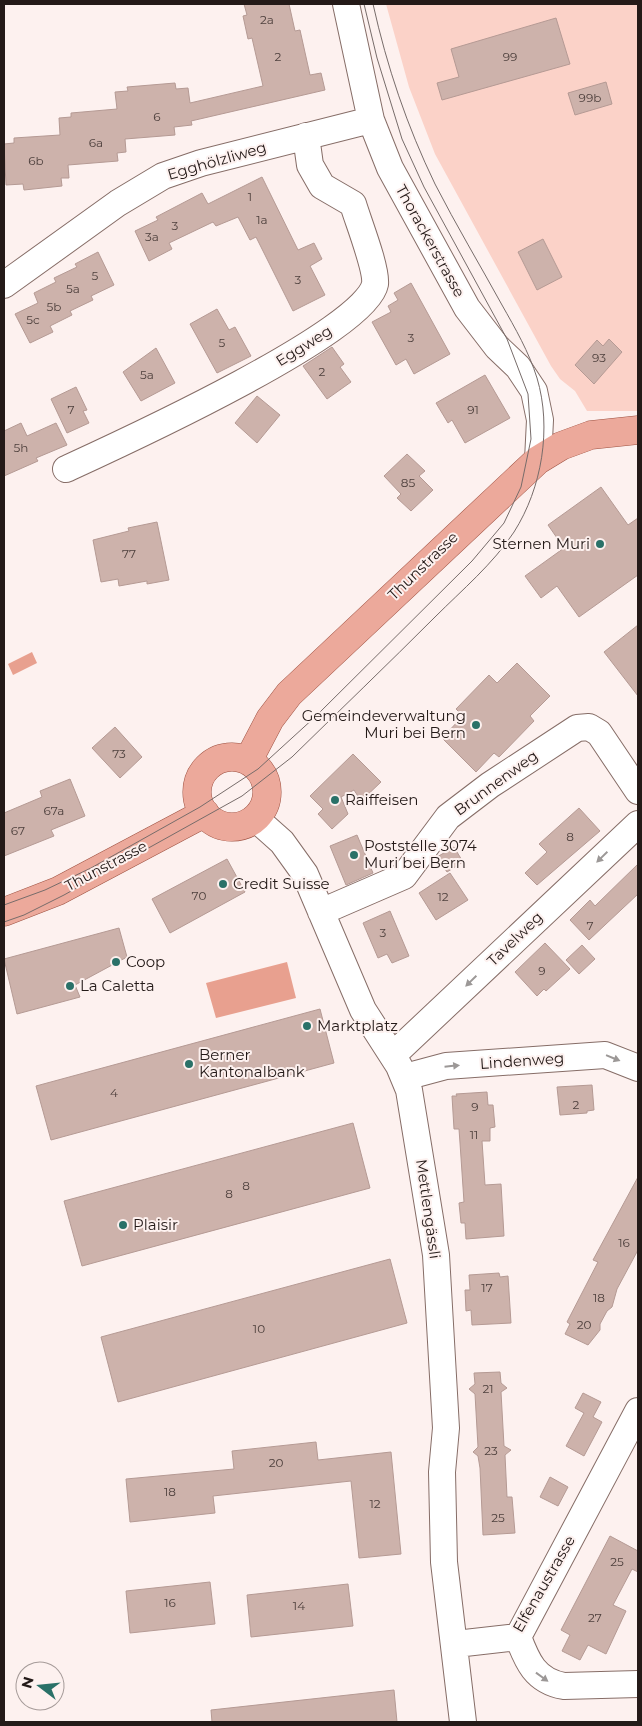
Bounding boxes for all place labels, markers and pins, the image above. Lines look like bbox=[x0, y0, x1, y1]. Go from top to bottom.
place label: Sternen Muri bbox=[492, 534, 590, 553]
marker: Sternen Muri bbox=[594, 538, 606, 550]
place label: Gemeindeverwaltung Muri bei Bern bbox=[302, 706, 466, 742]
marker: Gemeindeverwaltung Muri bei Bern bbox=[470, 719, 482, 731]
place label: Raiffeisen bbox=[345, 790, 418, 809]
marker: Raiffeisen bbox=[329, 794, 341, 806]
place label: Poststelle 3074 Muri bei Bern bbox=[364, 836, 477, 872]
marker: Poststelle 3074 Muri bei Bern bbox=[348, 849, 360, 861]
place label: Credit Suisse bbox=[233, 874, 330, 893]
marker: Credit Suisse bbox=[217, 878, 229, 890]
place label: Coop bbox=[126, 952, 165, 971]
marker: Coop bbox=[110, 956, 122, 968]
place label: La Caletta bbox=[80, 976, 155, 995]
marker: La Caletta bbox=[64, 980, 76, 992]
place label: Marktplatz bbox=[317, 1016, 398, 1035]
marker: Marktplatz bbox=[301, 1020, 313, 1032]
place label: Berner Kantonalbank bbox=[199, 1045, 305, 1081]
marker: Berner Kantonalbank bbox=[183, 1058, 195, 1070]
place label: Plaisir bbox=[133, 1215, 178, 1234]
marker: Plaisir bbox=[117, 1219, 129, 1231]

